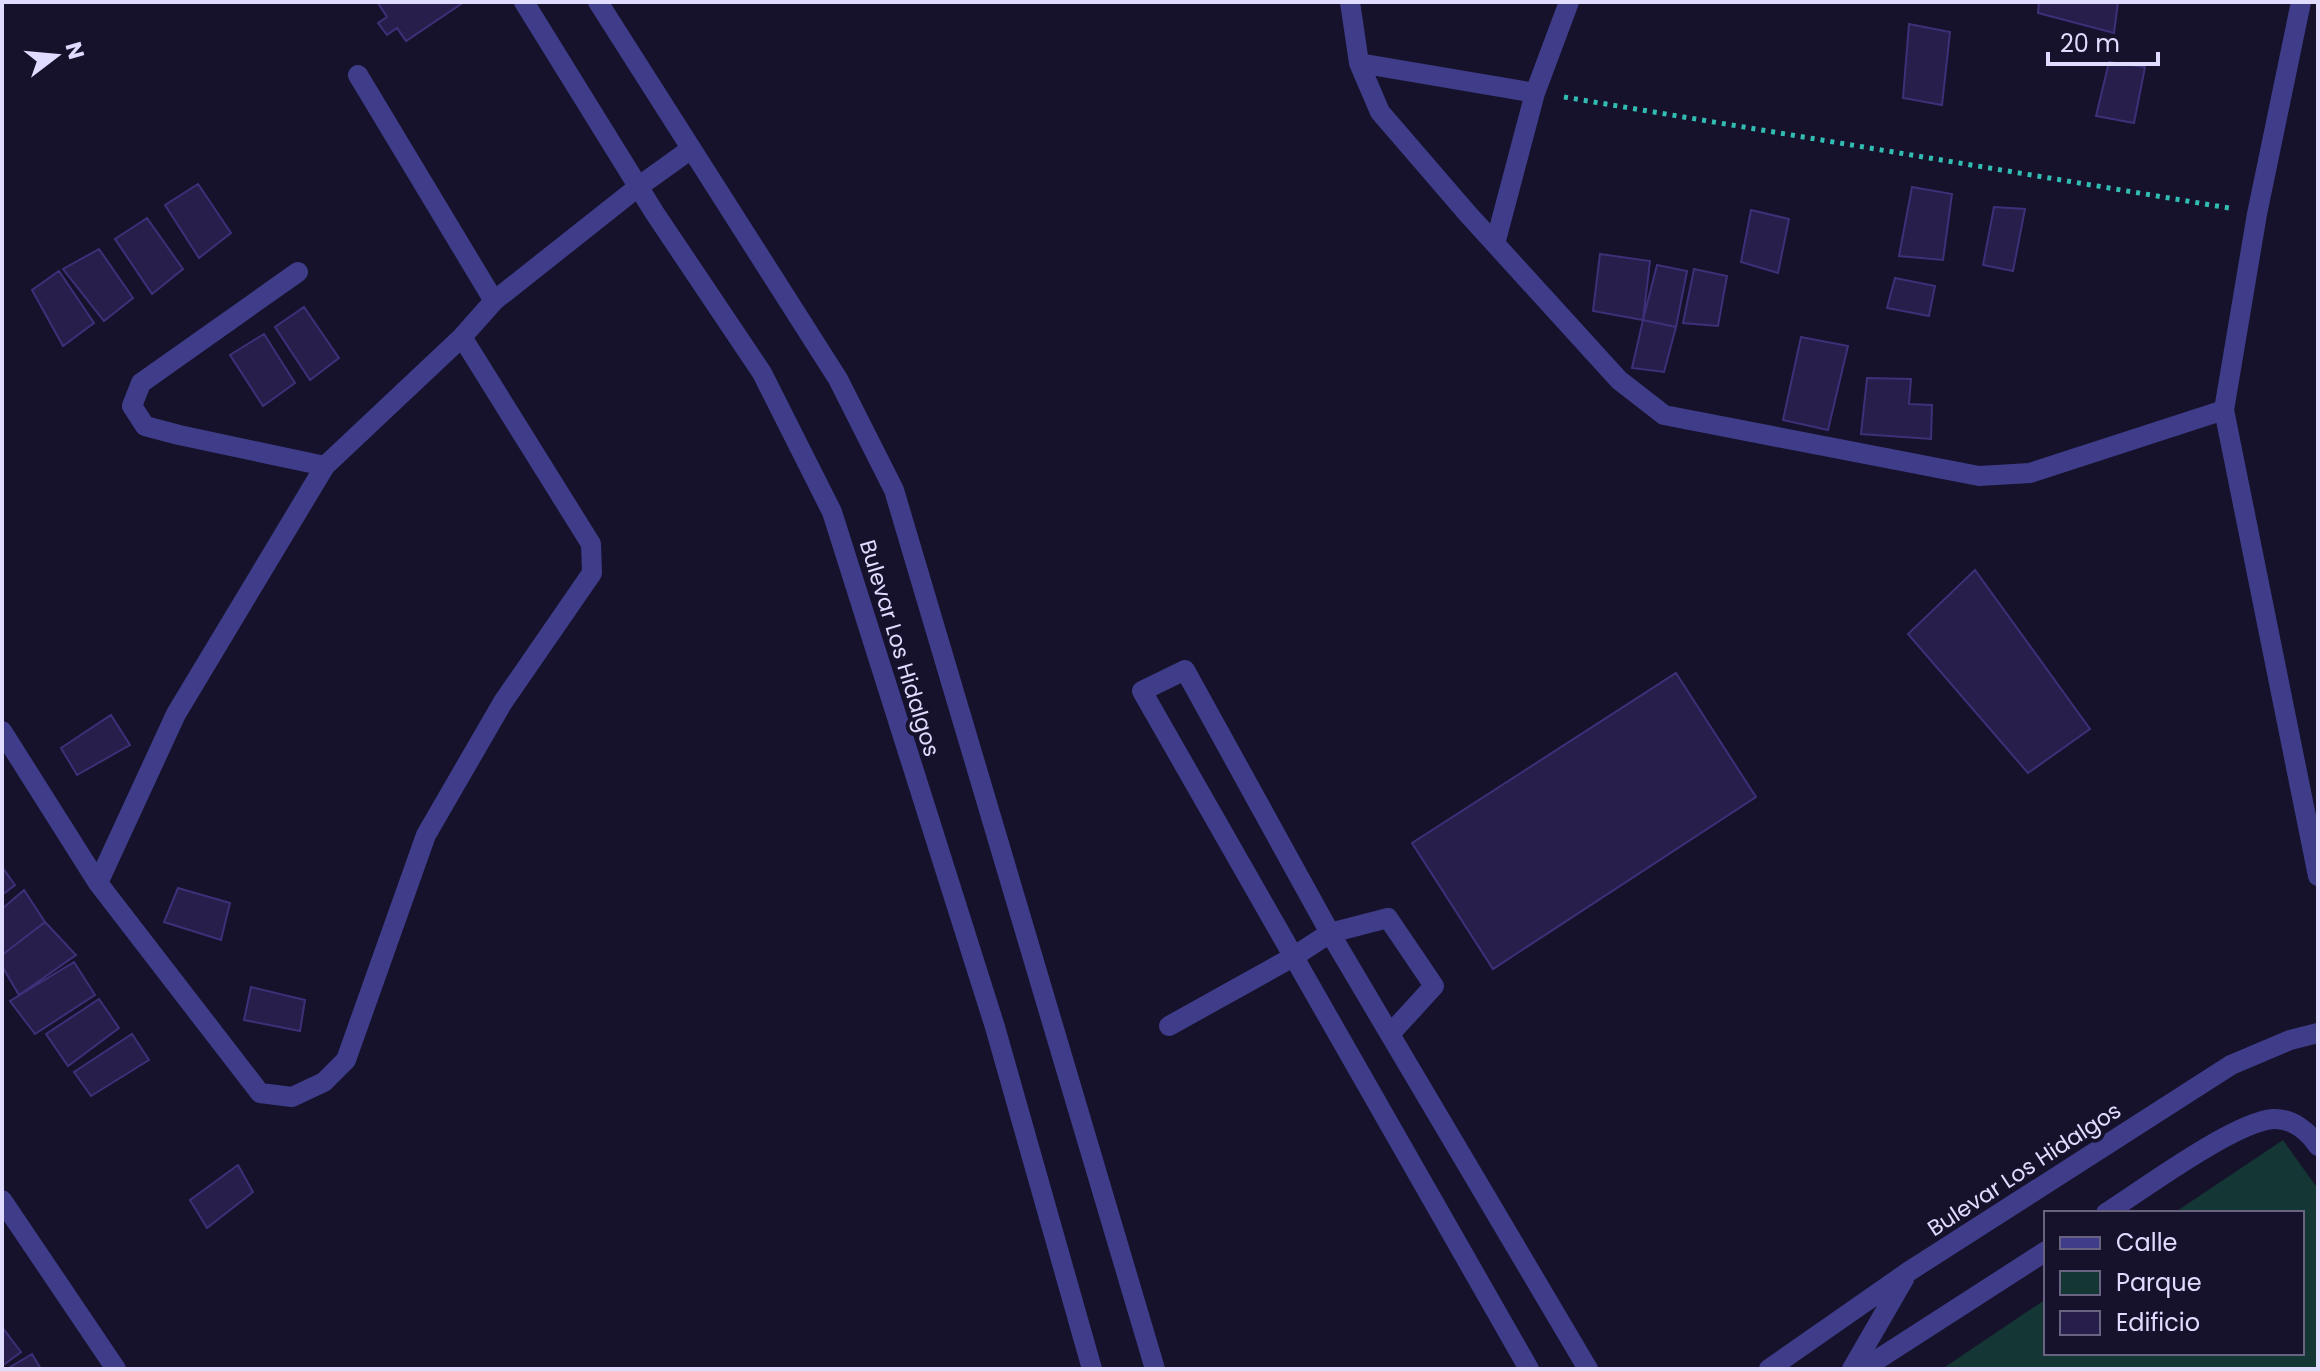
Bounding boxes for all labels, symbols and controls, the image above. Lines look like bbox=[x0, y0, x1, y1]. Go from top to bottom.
north arrow bbox=[16, 16, 96, 96]
scale bar bbox=[2048, 16, 2158, 66]
text: 20 m bbox=[2060, 27, 2120, 60]
text: N bbox=[58, 38, 92, 63]
street label: Bulevar Los Hidalgos bbox=[852, 536, 947, 760]
street label: Bulevar Los Hidalgos bbox=[1921, 1095, 2127, 1244]
legend bbox=[2044, 1211, 2304, 1355]
text: Calle bbox=[2116, 1226, 2177, 1259]
text: Parque bbox=[2116, 1266, 2202, 1299]
text: Edificio bbox=[2116, 1306, 2200, 1339]

